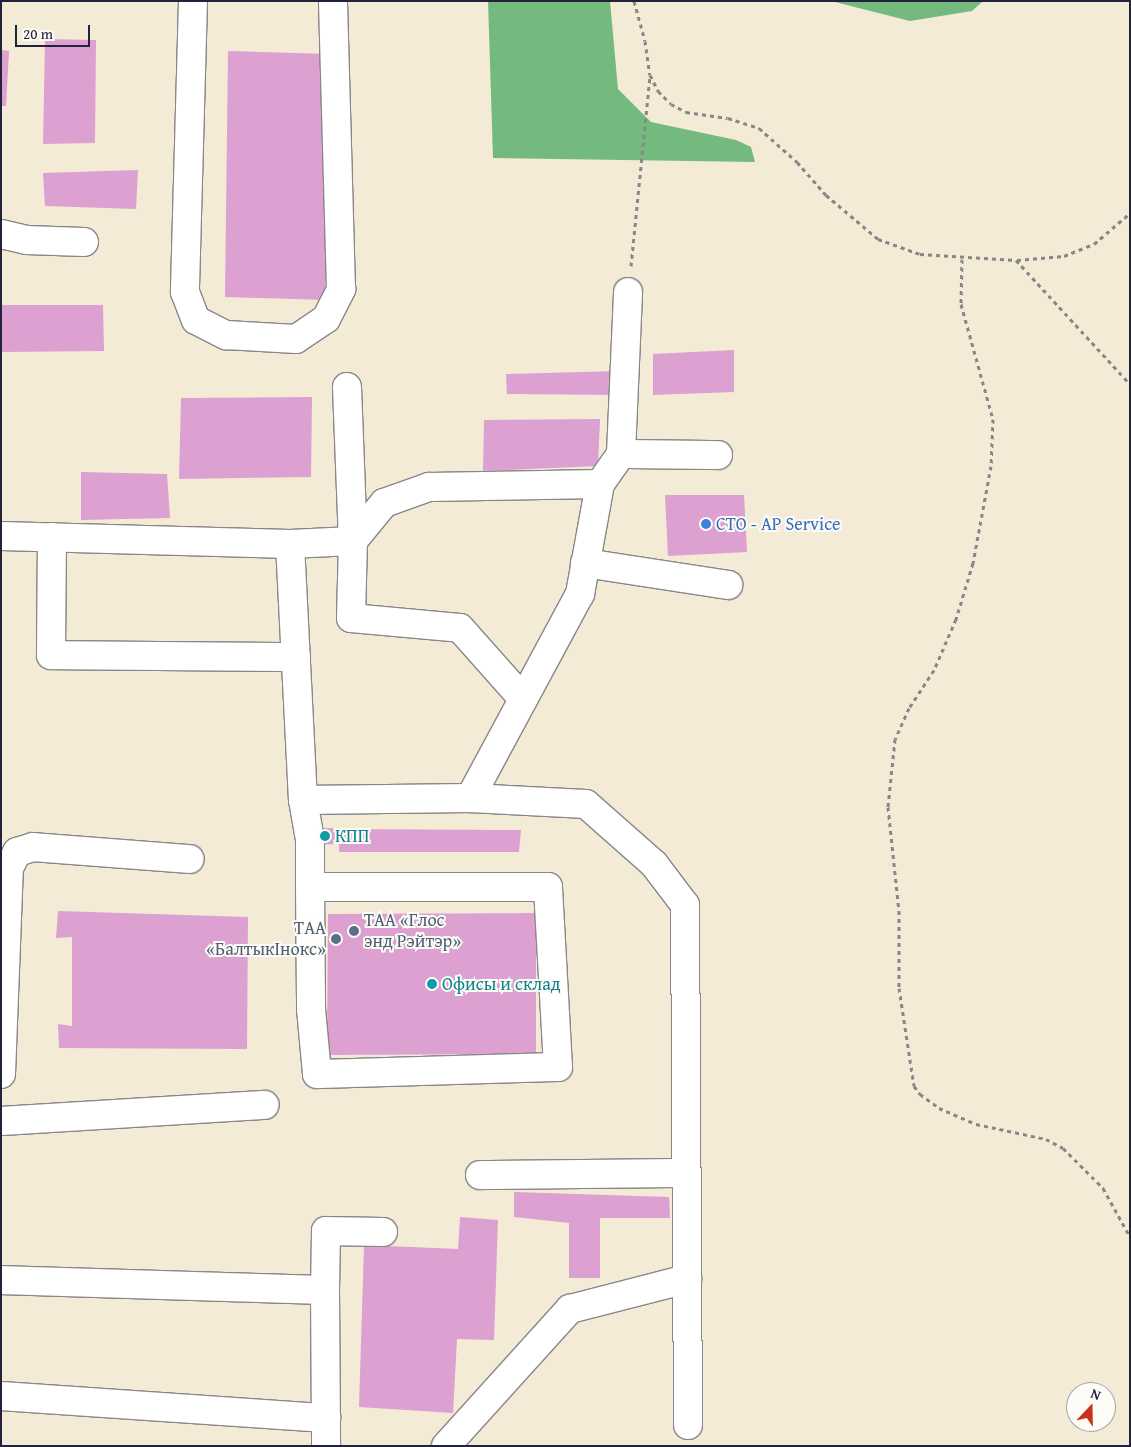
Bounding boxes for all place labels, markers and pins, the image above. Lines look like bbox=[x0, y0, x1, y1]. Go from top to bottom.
place label: СТО - AP Service bbox=[716, 513, 841, 535]
marker: СТО - AP Service bbox=[700, 518, 712, 530]
place label: КПП bbox=[335, 825, 369, 847]
marker: КПП bbox=[319, 830, 331, 842]
place label: ТАА «Глос энд Рэйтэр» bbox=[364, 910, 461, 952]
place label: ТАА «БалтыкІнокс» bbox=[206, 918, 326, 961]
marker: ТАА «Глос энд Рэйтэр» bbox=[348, 925, 360, 937]
marker: ТАА «БалтыкІнокс» bbox=[330, 933, 342, 945]
place label: Офисы и склад bbox=[442, 973, 561, 995]
marker: Офисы и склад bbox=[426, 978, 438, 990]

